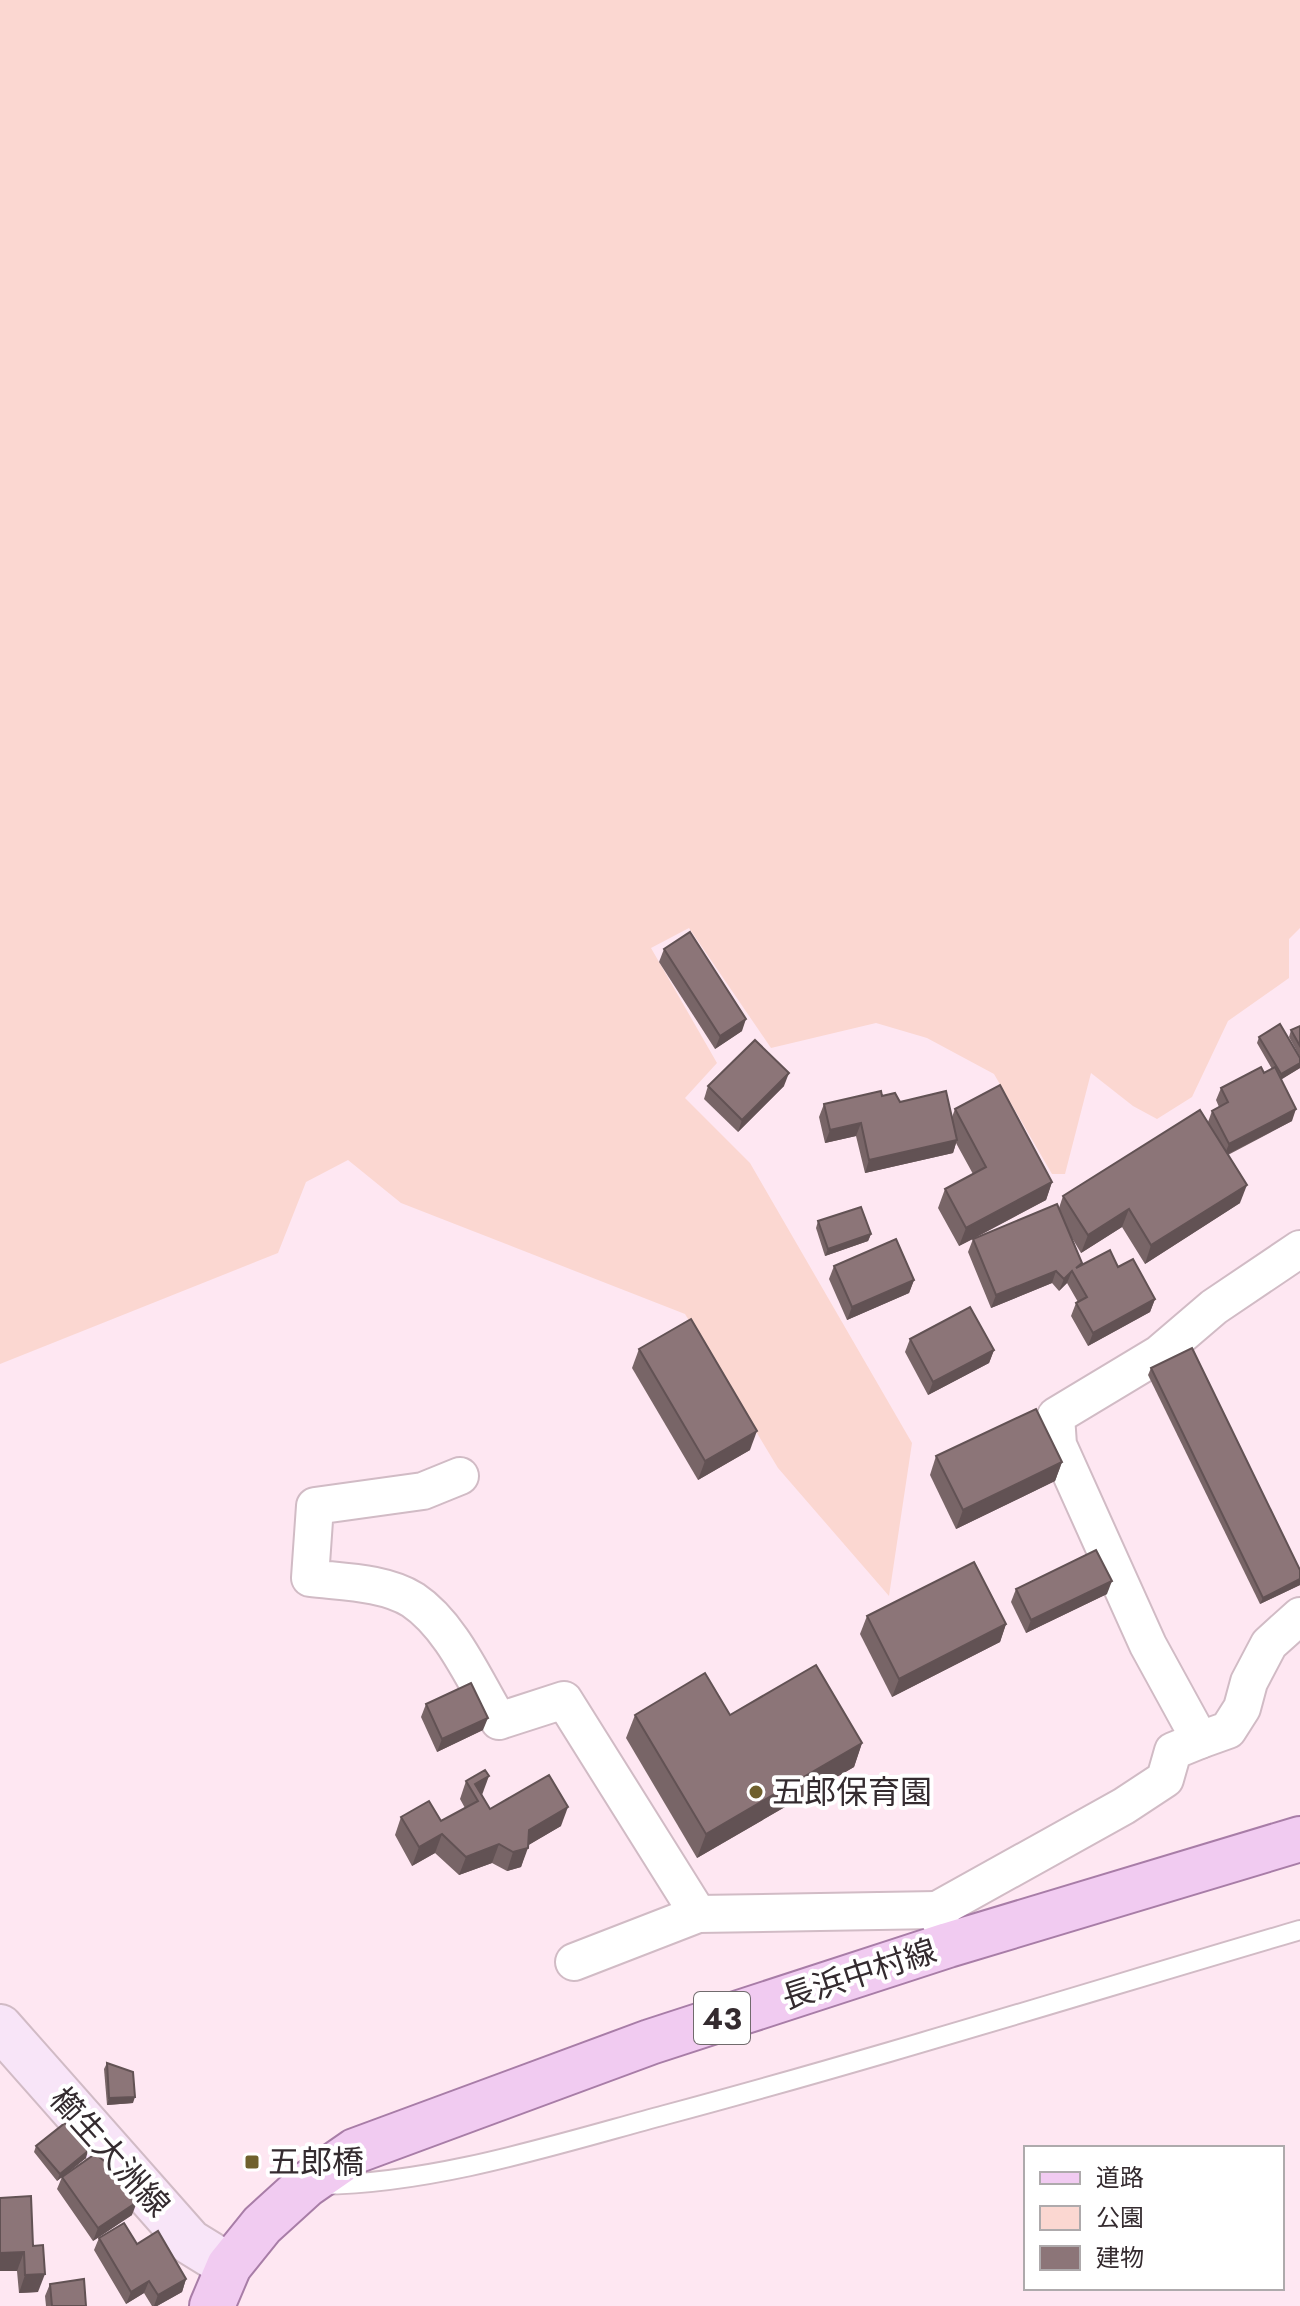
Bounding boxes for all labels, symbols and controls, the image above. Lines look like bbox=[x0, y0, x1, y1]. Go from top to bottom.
place label: 五郎保育園 bbox=[772, 1769, 932, 1815]
marker: 五郎保育園 bbox=[747, 1783, 765, 1801]
street label: 長浜中村線 bbox=[776, 1927, 942, 2021]
road number: 43 bbox=[694, 1992, 750, 2044]
street label: 櫛生大洲線 bbox=[39, 2077, 181, 2227]
place label: 五郎橋 bbox=[268, 2139, 364, 2185]
legend bbox=[1024, 2146, 1284, 2290]
marker: 五郎橋 bbox=[243, 2153, 261, 2171]
text: 道路 bbox=[1096, 2160, 1144, 2195]
text: 公園 bbox=[1096, 2200, 1144, 2235]
text: 建物 bbox=[1096, 2240, 1144, 2275]

